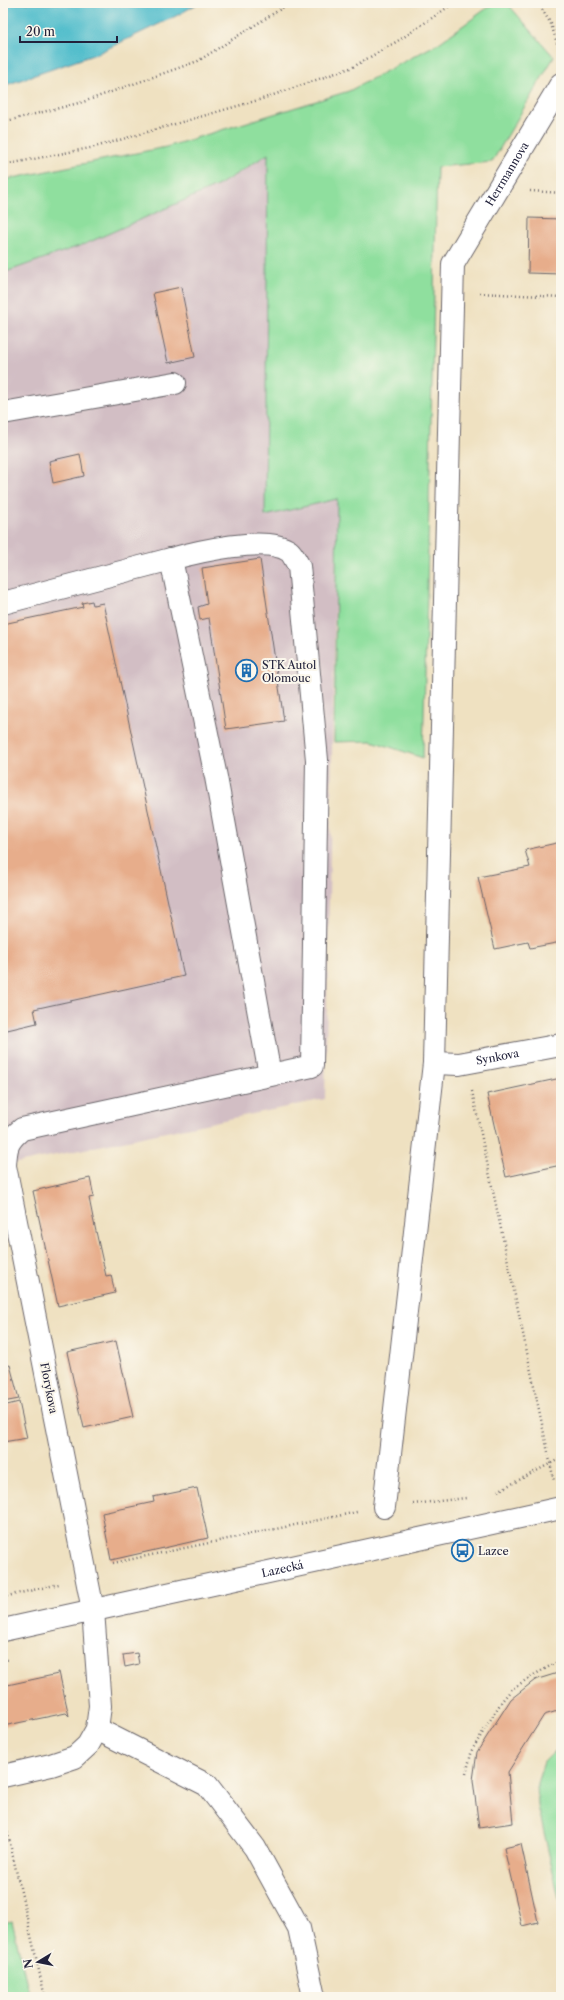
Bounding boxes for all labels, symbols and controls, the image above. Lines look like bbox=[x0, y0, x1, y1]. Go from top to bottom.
scale bar bbox=[20, 18, 117, 44]
text: 20 m bbox=[26, 24, 55, 39]
street label: Herrmannova bbox=[482, 139, 532, 209]
building icon: STK Autol Olomouc bbox=[234, 658, 260, 684]
place label: STK Autol Olomouc bbox=[262, 658, 317, 685]
street label: Synkova bbox=[475, 1046, 520, 1068]
street label: Florykova bbox=[37, 1361, 61, 1415]
bus stop icon: Lazce bbox=[450, 1538, 476, 1564]
place label: Lazce bbox=[478, 1544, 509, 1558]
street label: Lazecká bbox=[260, 1557, 305, 1580]
north arrow bbox=[18, 1942, 58, 1982]
text: N bbox=[20, 1957, 36, 1970]

